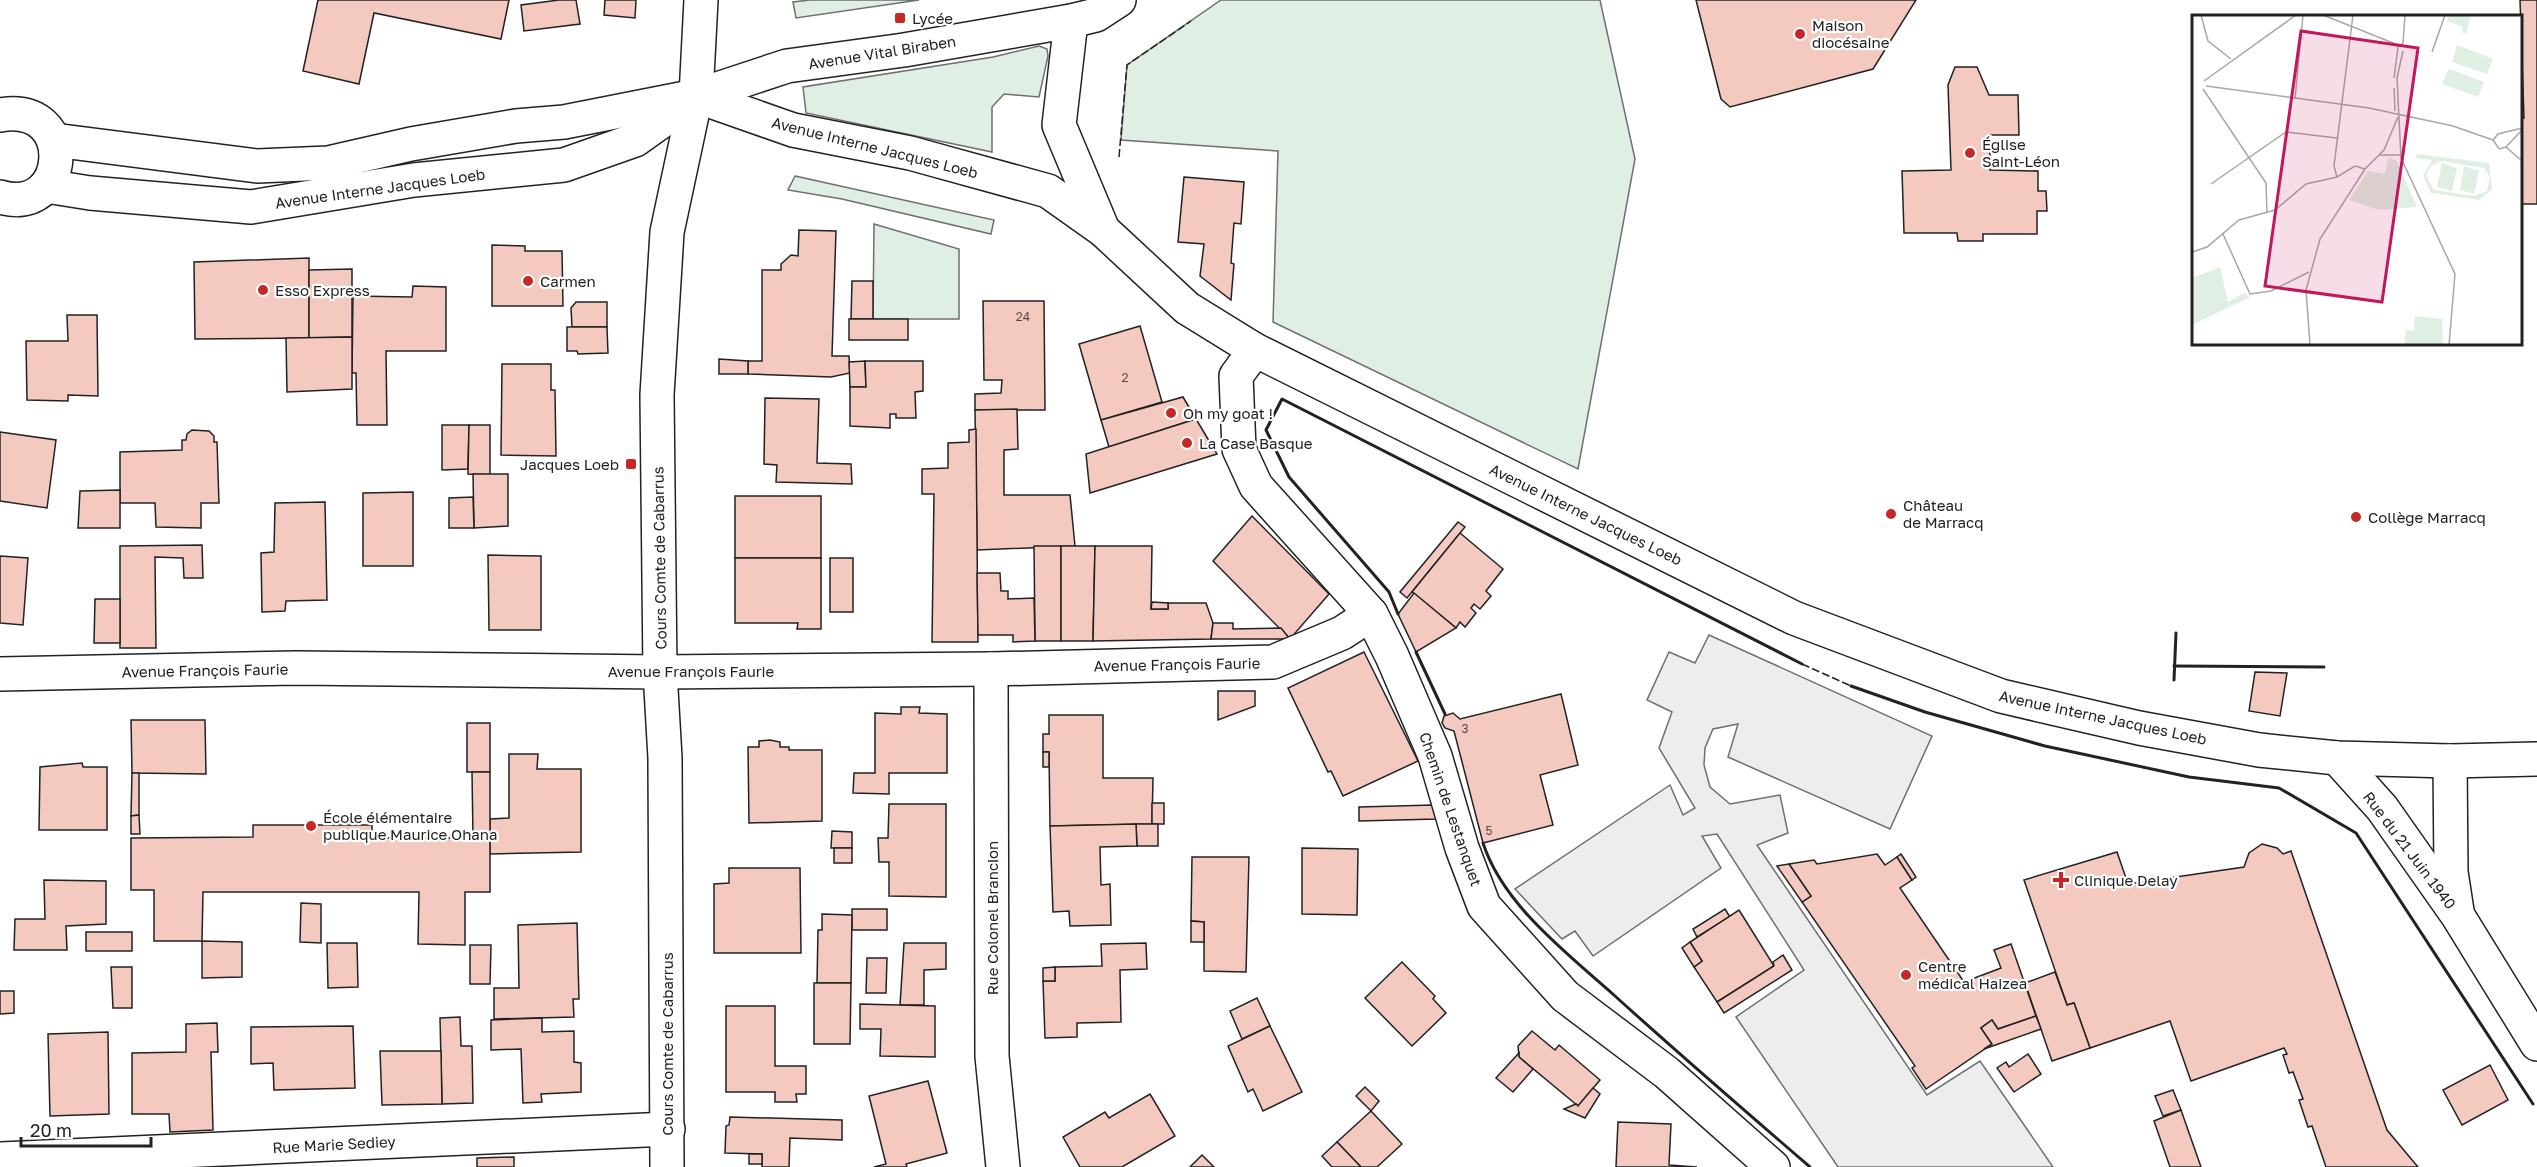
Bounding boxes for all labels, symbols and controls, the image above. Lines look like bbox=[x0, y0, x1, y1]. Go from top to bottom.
place label: Lycée bbox=[912, 9, 953, 27]
marker: Lycée bbox=[893, 11, 907, 25]
inset map bbox=[2192, 15, 2522, 345]
place label: Maison diocésaine bbox=[1812, 16, 1890, 51]
marker: Maison diocésaine bbox=[1793, 27, 1807, 41]
street label: Avenue Vital Biraben bbox=[807, 31, 957, 73]
street label: Avenue Interne Jacques Loeb bbox=[770, 113, 980, 181]
place label: Église Saint-Léon bbox=[1982, 135, 2060, 170]
marker: Église Saint-Léon bbox=[1963, 146, 1977, 160]
street label: Avenue Interne Jacques Loeb bbox=[274, 164, 486, 212]
place label: Carmen bbox=[540, 272, 596, 290]
marker: Carmen bbox=[521, 274, 535, 288]
place label: Esso Express bbox=[275, 281, 370, 299]
marker: Esso Express bbox=[256, 283, 270, 297]
house number: 24 bbox=[1016, 309, 1030, 324]
house number: 2 bbox=[1122, 370, 1129, 385]
place label: Oh my goat ! bbox=[1183, 404, 1273, 422]
marker: Oh my goat ! bbox=[1164, 406, 1178, 420]
place label: La Case Basque bbox=[1199, 434, 1313, 452]
marker: La Case Basque bbox=[1180, 436, 1194, 450]
place label: Jacques Loeb bbox=[520, 455, 619, 473]
marker: Jacques Loeb bbox=[624, 457, 638, 471]
street label: Avenue Interne Jacques Loeb bbox=[1487, 460, 1685, 568]
street label: Cours Comte de Cabarrus bbox=[648, 466, 670, 650]
place label: Château de Marracq bbox=[1903, 496, 1983, 531]
marker: Château de Marracq bbox=[1884, 507, 1898, 521]
place label: Collège Marracq bbox=[2368, 508, 2486, 526]
marker: Collège Marracq bbox=[2349, 510, 2363, 524]
street label: Avenue François Faurie bbox=[1094, 654, 1261, 674]
street label: Avenue François Faurie bbox=[122, 660, 289, 680]
street label: Avenue François Faurie bbox=[608, 662, 775, 680]
street label: Avenue Interne Jacques Loeb bbox=[1998, 686, 2208, 748]
house number: 3 bbox=[1461, 721, 1469, 736]
street label: Chemin de Lestanquet bbox=[1416, 730, 1486, 888]
street label: Rue du 21 Juin 1940 bbox=[2360, 788, 2460, 912]
place label: École élémentaire publique Maurice Ohana bbox=[323, 808, 498, 843]
marker: École élémentaire publique Maurice Ohana bbox=[304, 819, 318, 833]
house number: 5 bbox=[1486, 823, 1493, 838]
street label: Rue Colonel Brancion bbox=[983, 841, 1001, 995]
marker: Clinique Delay bbox=[2052, 871, 2070, 889]
place label: Clinique Delay bbox=[2074, 871, 2178, 889]
street label: Cours Comte de Cabarrus bbox=[658, 952, 676, 1136]
place label: Centre médical Haizea bbox=[1918, 957, 2027, 992]
marker: Centre médical Haizea bbox=[1899, 968, 1913, 982]
scale bar bbox=[21, 1110, 152, 1148]
text: 20 m bbox=[30, 1119, 72, 1141]
street label: Rue Marie Sediey bbox=[272, 1132, 397, 1156]

